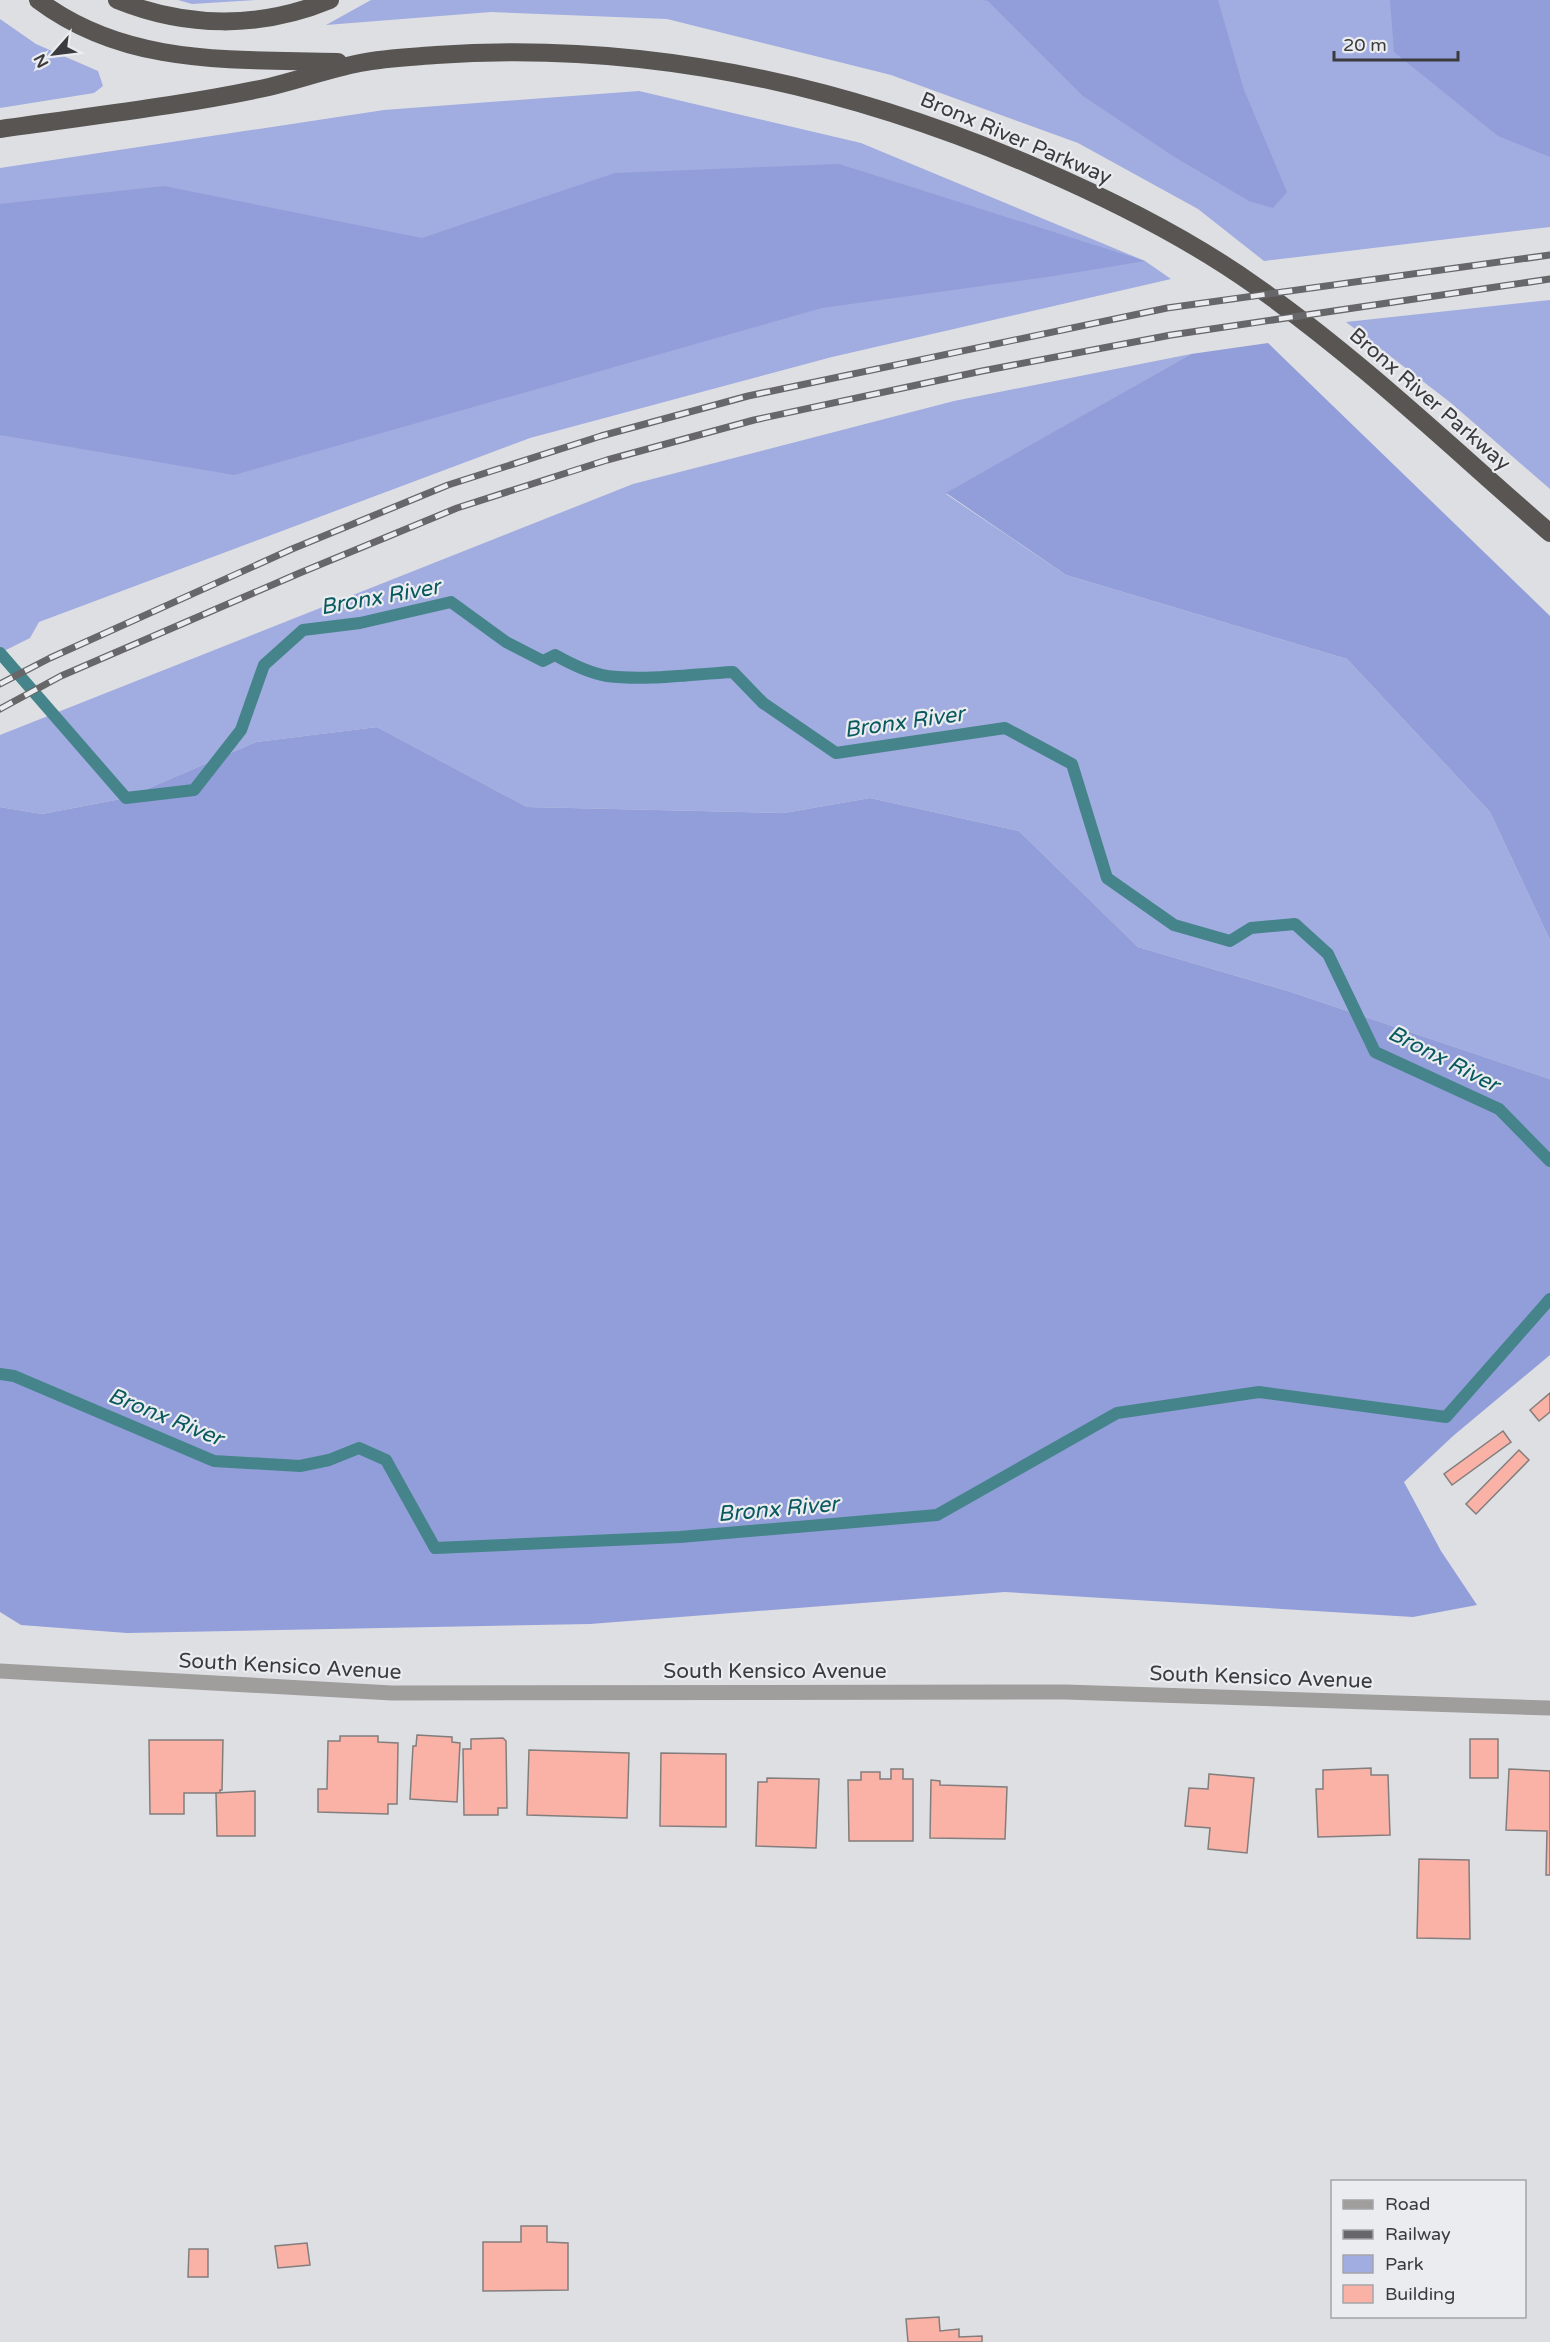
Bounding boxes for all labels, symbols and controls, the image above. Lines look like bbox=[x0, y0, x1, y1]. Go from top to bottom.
north arrow bbox=[24, 24, 84, 84]
scale bar bbox=[1334, 24, 1458, 62]
text: 20 m bbox=[1343, 34, 1387, 56]
text: N bbox=[30, 50, 53, 71]
street label: Bronx River Parkway bbox=[916, 87, 1115, 190]
street label: Bronx River Parkway bbox=[1344, 323, 1515, 476]
water label: Bronx River bbox=[318, 573, 445, 620]
water label: Bronx River bbox=[842, 700, 968, 743]
water label: Bronx River bbox=[1384, 1020, 1506, 1099]
water label: Bronx River bbox=[105, 1382, 229, 1453]
water label: Bronx River bbox=[717, 1491, 842, 1527]
street label: South Kensico Avenue bbox=[178, 1648, 402, 1685]
street label: South Kensico Avenue bbox=[663, 1659, 887, 1684]
street label: South Kensico Avenue bbox=[1149, 1661, 1373, 1694]
legend bbox=[1331, 2180, 1526, 2318]
text: Road bbox=[1385, 2193, 1430, 2215]
text: Railway bbox=[1385, 2223, 1451, 2245]
text: Park bbox=[1385, 2253, 1424, 2275]
text: Building bbox=[1385, 2283, 1455, 2305]

